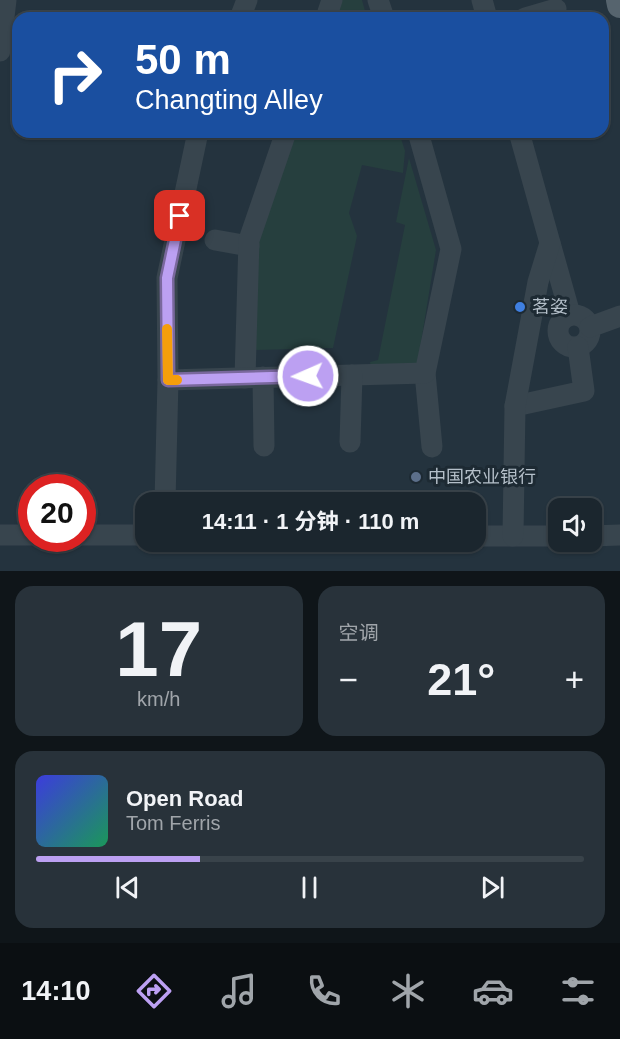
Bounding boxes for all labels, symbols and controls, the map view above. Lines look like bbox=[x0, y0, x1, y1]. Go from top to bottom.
icon: right bbox=[36, 36, 114, 114]
text: 50 m bbox=[135, 36, 231, 83]
text: Changting Alley bbox=[135, 85, 323, 115]
pin bbox=[154, 190, 205, 241]
icon: arrive bbox=[163, 199, 196, 232]
place label: 茗姿 bbox=[532, 297, 568, 317]
marker: 茗姿 bbox=[513, 300, 527, 314]
position arrow bbox=[276, 344, 340, 408]
place label: 中国农业银行 bbox=[428, 467, 536, 487]
marker: 中国农业银行 bbox=[409, 470, 423, 484]
speed limit sign: 20 bbox=[18, 474, 96, 552]
map controls bbox=[548, 498, 602, 552]
button: sound bbox=[548, 498, 602, 552]
text: 14:11 · 1 分钟 · 110 m bbox=[202, 509, 419, 534]
text: 17 bbox=[115, 605, 202, 693]
text: 空调 bbox=[339, 622, 379, 644]
text: 21° bbox=[427, 654, 495, 705]
text: − bbox=[339, 661, 358, 698]
text: + bbox=[565, 661, 584, 698]
text: km/h bbox=[137, 688, 180, 710]
text: Open Road bbox=[126, 786, 243, 811]
text: Tom Ferris bbox=[126, 812, 220, 834]
icon: previous bbox=[111, 871, 144, 904]
icon: pause bbox=[293, 871, 326, 904]
icon: next bbox=[476, 871, 509, 904]
icon: directions bbox=[133, 970, 175, 1012]
icon: music bbox=[218, 970, 260, 1012]
icon: phone bbox=[303, 970, 345, 1012]
icon: climate bbox=[387, 970, 429, 1012]
icon: car bbox=[472, 970, 514, 1012]
icon: filters bbox=[557, 970, 599, 1012]
text: 14:10 bbox=[21, 976, 90, 1006]

